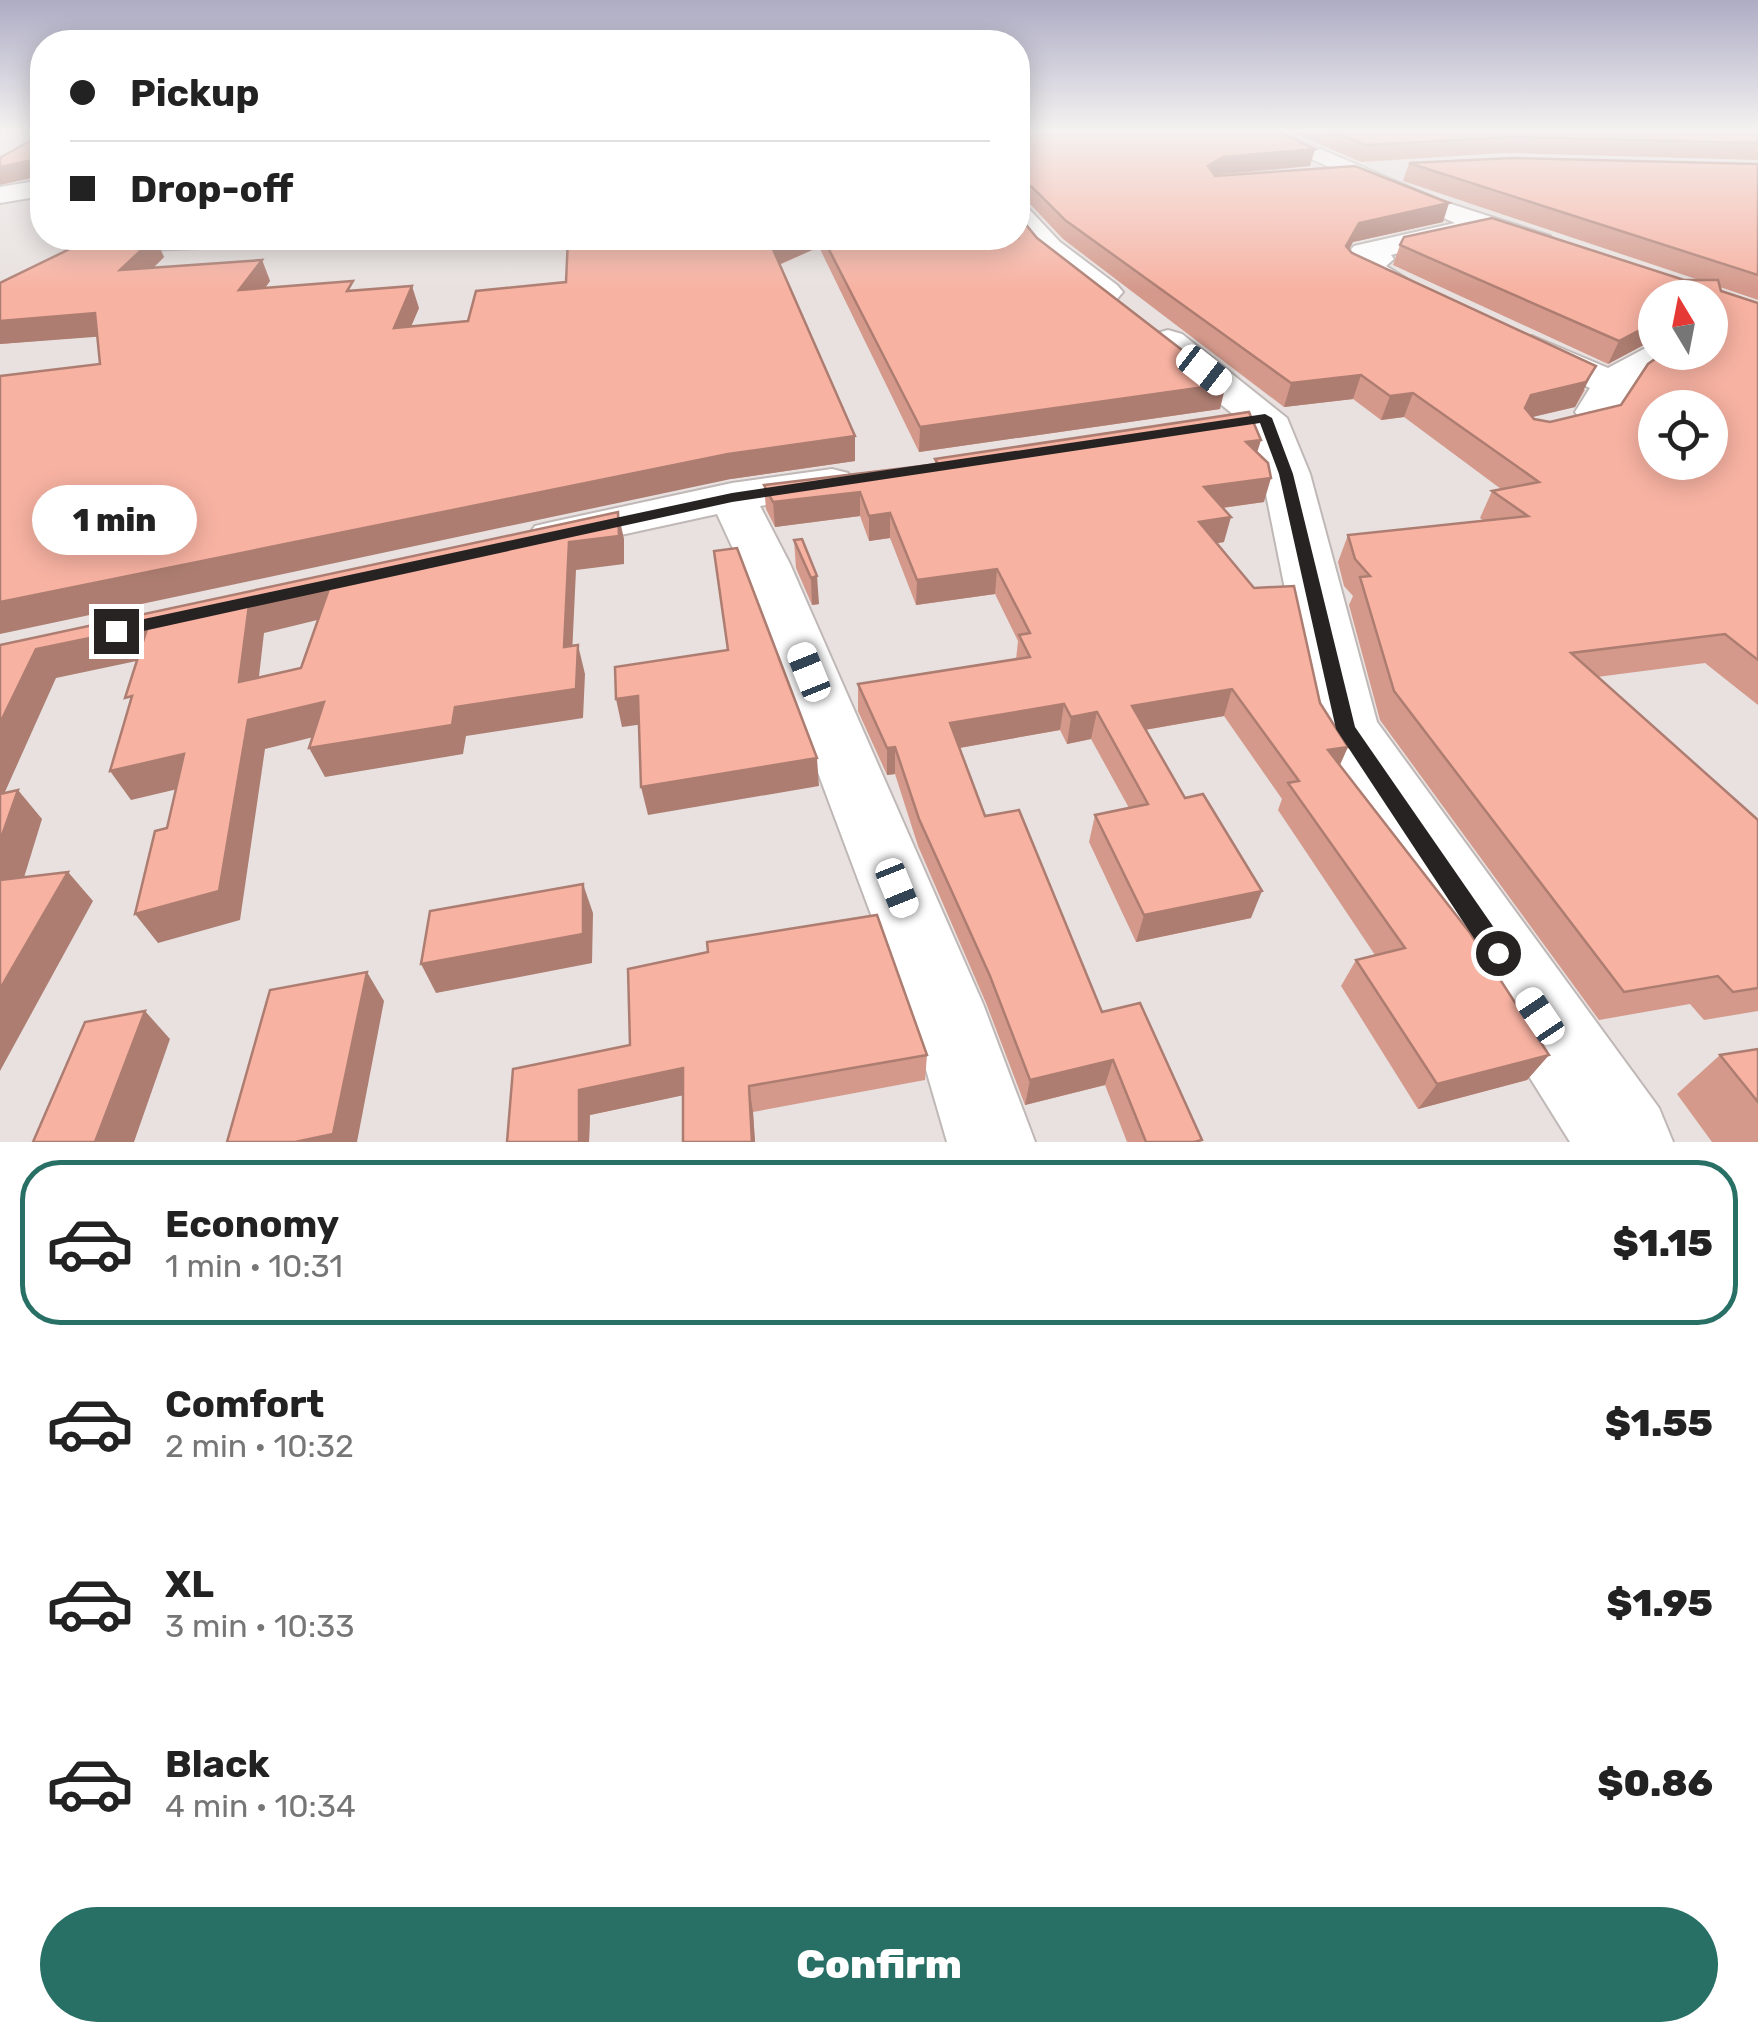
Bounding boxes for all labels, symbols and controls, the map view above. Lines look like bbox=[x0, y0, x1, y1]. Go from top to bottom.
text: Pickup bbox=[130, 70, 259, 116]
text: Drop-off bbox=[130, 166, 293, 212]
north arrow bbox=[1638, 280, 1728, 370]
map controls bbox=[1638, 280, 1728, 480]
car bbox=[1171, 340, 1237, 400]
button: locate bbox=[1638, 390, 1728, 480]
callout: 1 min bbox=[34, 486, 198, 556]
text: 1 min bbox=[73, 501, 156, 539]
route end bbox=[94, 609, 139, 654]
car bbox=[784, 639, 834, 705]
car bbox=[872, 855, 922, 921]
route start bbox=[1476, 931, 1521, 976]
car bbox=[1511, 983, 1569, 1049]
icon: car bbox=[45, 1198, 135, 1288]
text: Economy bbox=[165, 1201, 339, 1247]
text: $1.15 bbox=[1612, 1220, 1713, 1266]
text: 1 min · 10:31 bbox=[165, 1247, 343, 1285]
icon: car bbox=[45, 1378, 135, 1468]
text: Comfort bbox=[165, 1381, 324, 1427]
text: $1.55 bbox=[1605, 1400, 1713, 1446]
text: 2 min · 10:32 bbox=[165, 1427, 354, 1465]
icon: car bbox=[45, 1558, 135, 1648]
text: XL bbox=[165, 1561, 214, 1607]
text: $1.95 bbox=[1606, 1580, 1713, 1626]
text: 3 min · 10:33 bbox=[165, 1607, 355, 1645]
icon: car bbox=[45, 1738, 135, 1828]
text: Black bbox=[165, 1741, 270, 1787]
text: $0.86 bbox=[1597, 1760, 1713, 1806]
text: 4 min · 10:34 bbox=[165, 1787, 356, 1825]
button: Confirm bbox=[40, 1907, 1718, 2022]

